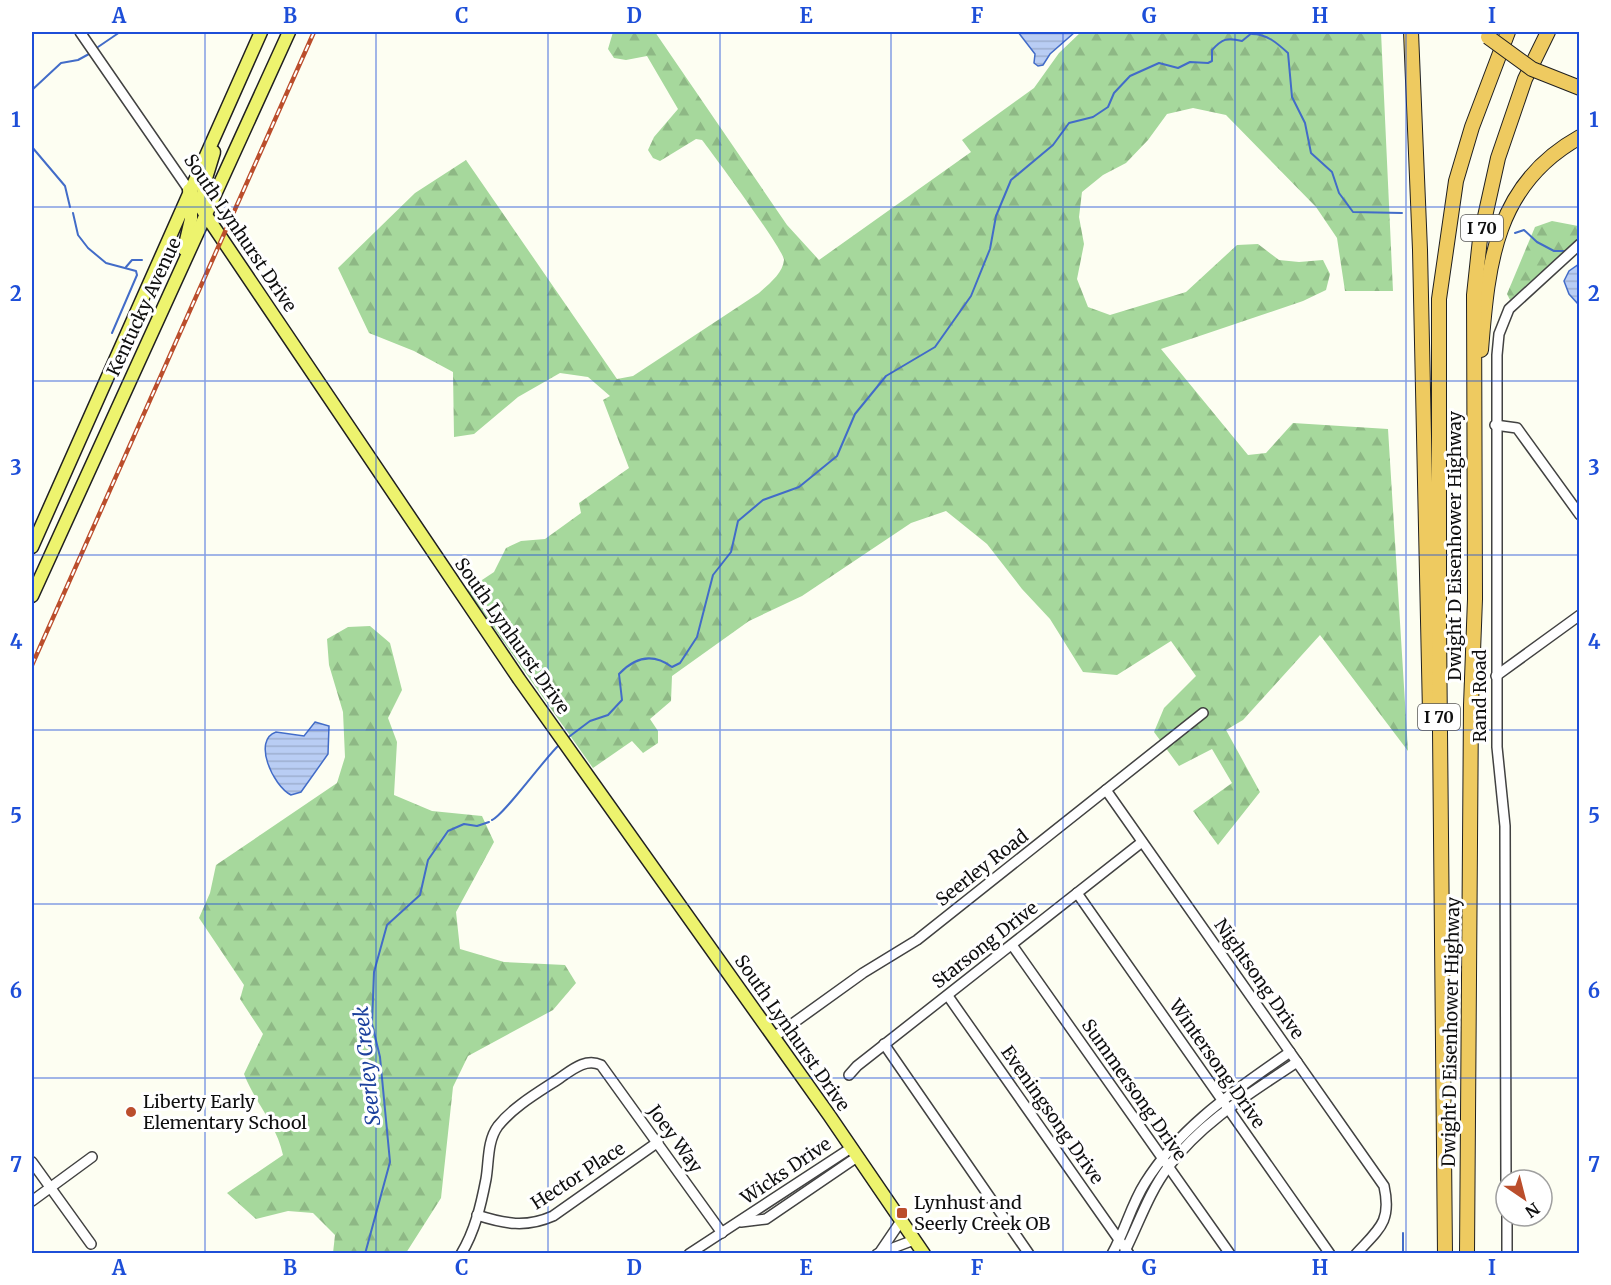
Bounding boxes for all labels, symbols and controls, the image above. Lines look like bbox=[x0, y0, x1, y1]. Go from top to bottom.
text: A bbox=[111, 3, 127, 28]
text: B bbox=[283, 3, 297, 28]
text: C bbox=[455, 3, 469, 28]
text: D bbox=[626, 3, 642, 28]
text: E bbox=[799, 3, 813, 28]
text: F bbox=[971, 3, 984, 28]
text: G bbox=[1142, 3, 1157, 28]
text: H bbox=[1312, 3, 1328, 28]
text: I bbox=[1488, 3, 1496, 28]
text: 1 bbox=[11, 107, 21, 132]
text: 1 bbox=[1589, 107, 1599, 132]
street label: South Lynhurst Drive bbox=[179, 149, 302, 316]
road number: I 70 bbox=[1461, 215, 1503, 241]
street label: Kentucky Avenue bbox=[101, 234, 186, 380]
text: 2 bbox=[10, 281, 22, 306]
text: 2 bbox=[1588, 281, 1600, 306]
street label: Dwight D Eisenhower Highway bbox=[1443, 410, 1466, 681]
text: 3 bbox=[10, 455, 22, 480]
text: 3 bbox=[1588, 455, 1600, 480]
street label: South Lynhurst Drive bbox=[450, 553, 575, 718]
text: 4 bbox=[10, 629, 23, 654]
text: 4 bbox=[1588, 629, 1601, 654]
street label: Rand Road bbox=[1468, 649, 1491, 742]
road number: I 70 bbox=[1418, 704, 1460, 730]
text: 5 bbox=[10, 803, 22, 828]
text: 5 bbox=[1588, 803, 1600, 828]
street label: Seerley Road bbox=[931, 824, 1033, 911]
street label: Starsong Drive bbox=[927, 896, 1042, 993]
street label: Dwight D Eisenhower Highway bbox=[1437, 896, 1464, 1167]
street label: Nightsong Drive bbox=[1209, 914, 1309, 1043]
street label: South Lynhurst Drive bbox=[730, 950, 855, 1115]
text: 6 bbox=[10, 978, 22, 1003]
text: 6 bbox=[1588, 978, 1600, 1003]
street label: Wintersong Drive bbox=[1164, 994, 1270, 1133]
water label: Seerley Creek bbox=[348, 1005, 385, 1127]
street label: Summersong Drive bbox=[1077, 1014, 1192, 1165]
street label: Eveningsong Drive bbox=[996, 1041, 1109, 1188]
place label: Liberty Early Elementary School bbox=[143, 1090, 307, 1134]
street label: Joey Way bbox=[642, 1099, 708, 1178]
marker: Liberty Early Elementary School bbox=[124, 1105, 138, 1119]
street label: Wicks Drive bbox=[735, 1132, 835, 1210]
street label: Hector Place bbox=[526, 1137, 629, 1214]
text: 7 bbox=[10, 1152, 22, 1177]
text: 7 bbox=[1588, 1152, 1600, 1177]
north arrow bbox=[1494, 1168, 1554, 1228]
place label: Lynhust and Seerly Creek OB bbox=[914, 1191, 1050, 1235]
text: N bbox=[1521, 1198, 1544, 1222]
marker: Lynhust and Seerly Creek OB bbox=[895, 1206, 909, 1220]
text: A bbox=[111, 1255, 127, 1280]
text: B bbox=[283, 1255, 297, 1280]
text: C bbox=[455, 1255, 469, 1280]
text: D bbox=[626, 1255, 642, 1280]
text: E bbox=[799, 1255, 813, 1280]
text: F bbox=[971, 1255, 984, 1280]
text: G bbox=[1142, 1255, 1157, 1280]
text: H bbox=[1312, 1255, 1328, 1280]
text: I bbox=[1488, 1255, 1496, 1280]

